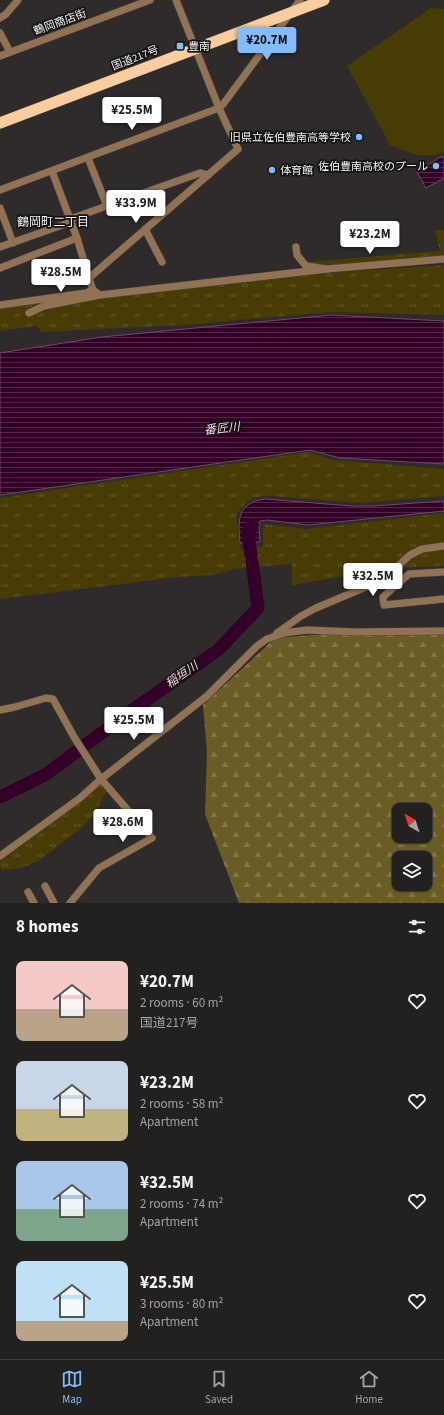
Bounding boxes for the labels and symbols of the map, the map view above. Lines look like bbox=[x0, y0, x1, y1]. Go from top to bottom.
street label: 鶴岡商店街 bbox=[32, 6, 88, 38]
pin: ¥20.7M bbox=[234, 27, 300, 61]
place label: 豊南 bbox=[188, 39, 210, 54]
marker: 豊南 bbox=[175, 41, 185, 51]
street label: 国道217号 bbox=[109, 42, 161, 74]
pin: ¥25.5M bbox=[99, 97, 165, 131]
place label: 旧県立佐伯豊南高等学校 bbox=[230, 130, 351, 145]
marker: 旧県立佐伯豊南高等学校 bbox=[354, 132, 364, 142]
place label: 佐伯豊南高校のプール bbox=[318, 159, 428, 174]
marker: 佐伯豊南高校のプール bbox=[431, 161, 441, 171]
place label: 体育館 bbox=[280, 163, 313, 178]
marker: 体育館 bbox=[267, 165, 277, 175]
pin: ¥33.9M bbox=[103, 190, 169, 224]
district label: 鶴岡町二丁目 bbox=[17, 214, 89, 231]
pin: ¥23.2M bbox=[337, 221, 403, 255]
pin: ¥28.5M bbox=[28, 259, 94, 293]
water label: 番匠川 bbox=[203, 418, 243, 439]
pin: ¥32.5M bbox=[340, 563, 406, 597]
water label: 稲垣川 bbox=[162, 657, 203, 692]
pin: ¥25.5M bbox=[101, 707, 167, 741]
north arrow bbox=[392, 803, 432, 843]
pin: ¥28.6M bbox=[90, 809, 156, 843]

